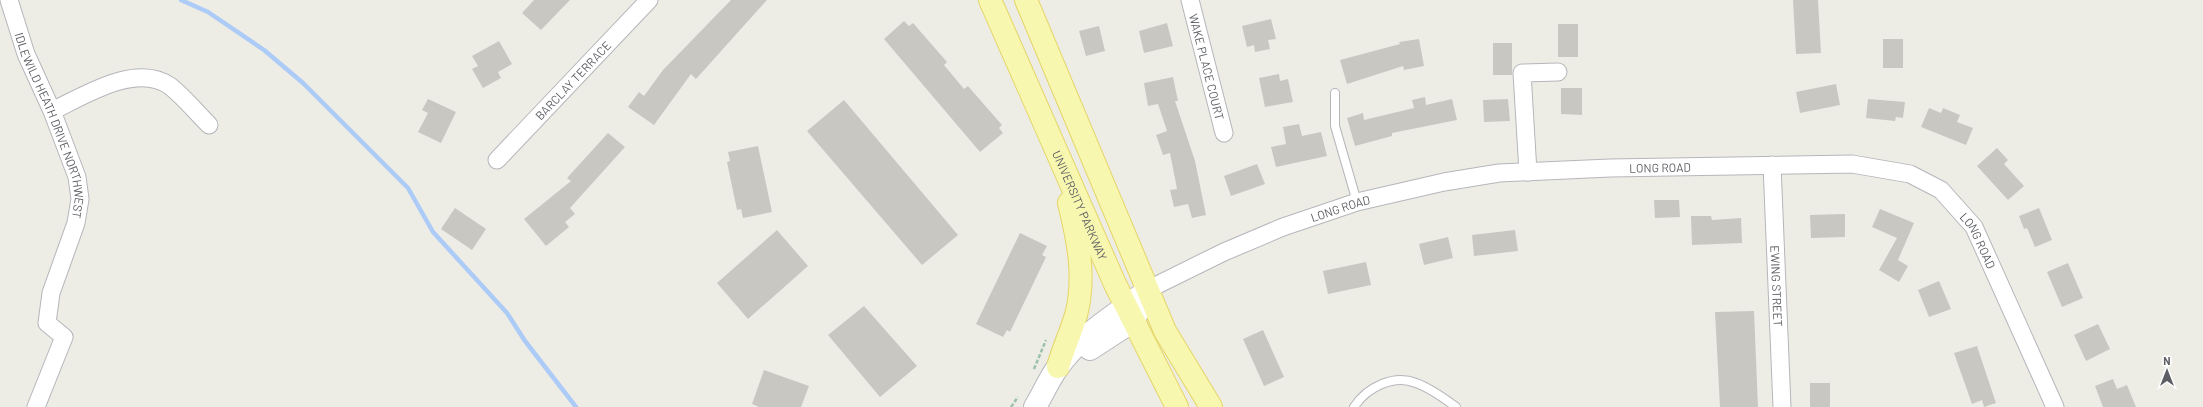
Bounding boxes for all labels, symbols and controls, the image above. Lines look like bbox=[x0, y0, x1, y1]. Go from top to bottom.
street label: WAKE PLACE COURT bbox=[1187, 12, 1227, 122]
street label: IDLEWILD HEATH DRIVE NORTHWEST bbox=[13, 31, 87, 220]
street label: BARCLAY TERRACE bbox=[532, 38, 613, 122]
street label: UNIVERSITY PARKWAY bbox=[1050, 148, 1111, 262]
street label: LONG ROAD bbox=[1629, 160, 1691, 175]
street label: LONG ROAD bbox=[1309, 192, 1371, 224]
street label: LONG ROAD bbox=[1957, 210, 1999, 271]
street label: EWING STREET bbox=[1768, 245, 1786, 327]
north arrow bbox=[2147, 351, 2187, 391]
text: N bbox=[2163, 354, 2171, 367]

